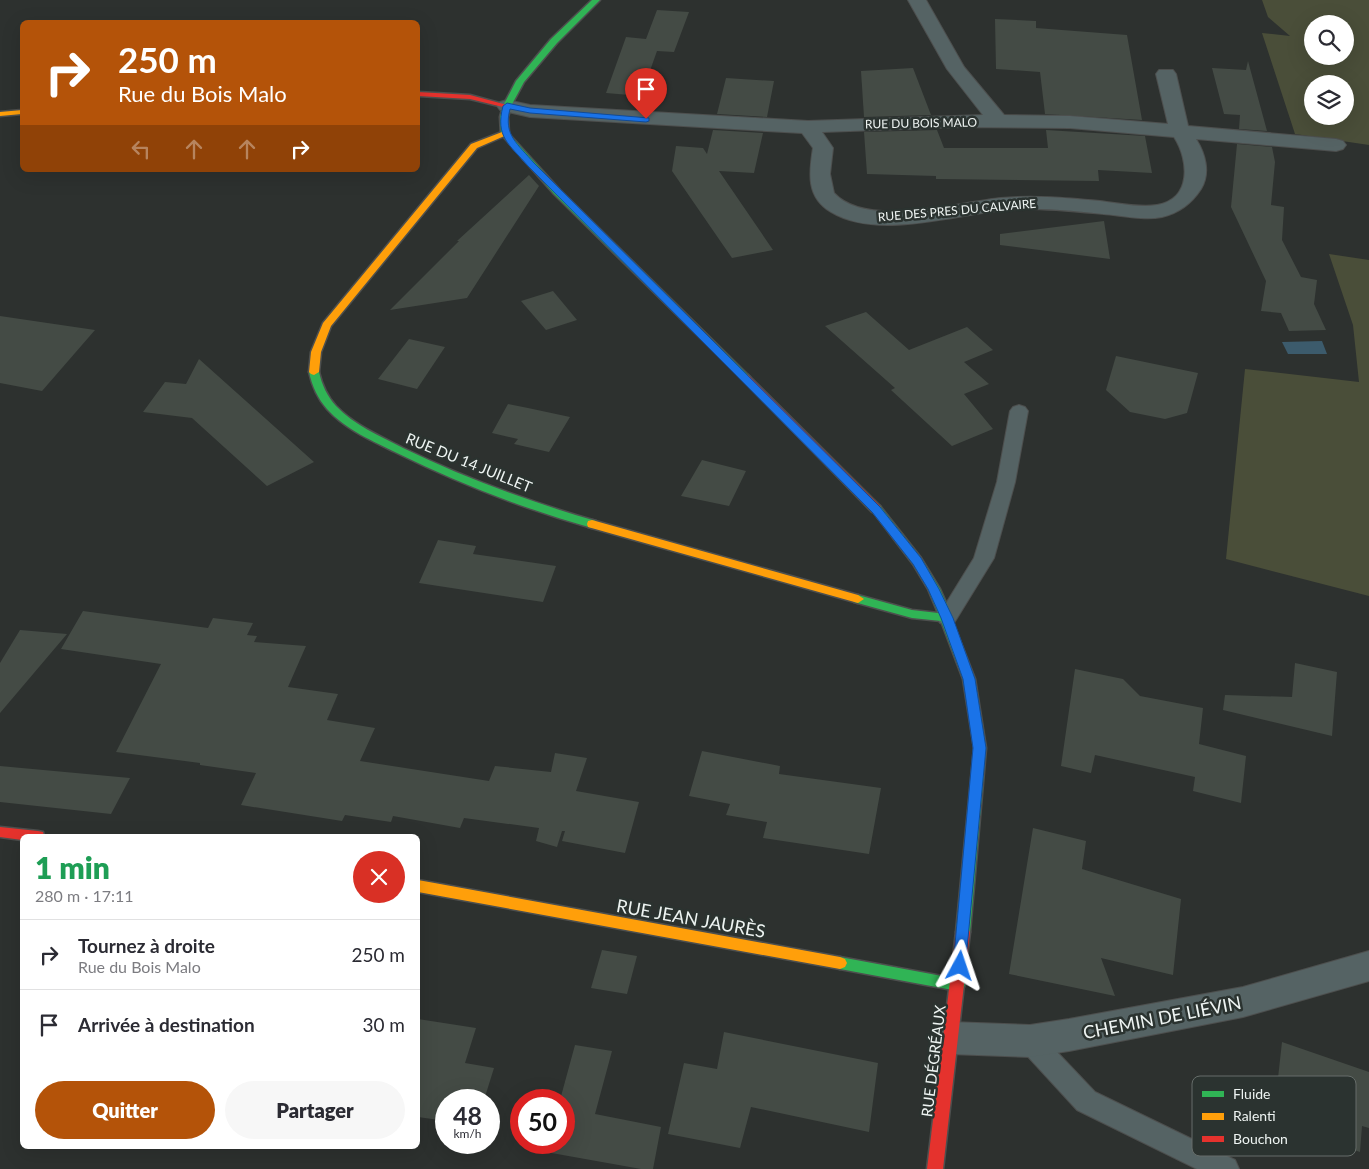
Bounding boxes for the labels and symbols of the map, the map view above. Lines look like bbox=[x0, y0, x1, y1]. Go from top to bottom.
pin bbox=[625, 68, 667, 119]
street label: RUE DU BOIS MALO bbox=[865, 115, 978, 131]
street label: RUE DES PRES DU CALVAIRE bbox=[877, 196, 1037, 224]
street label: RUE DU 14 JUILLET bbox=[403, 428, 535, 496]
street label: RUE JEAN JAURÈS bbox=[615, 894, 767, 942]
position arrow bbox=[933, 939, 985, 991]
street label: CHEMIN DE LIÉVIN bbox=[1081, 991, 1243, 1043]
street label: RUE DÉGRÉAUX bbox=[917, 1004, 949, 1118]
legend bbox=[1192, 1076, 1356, 1156]
text: Fluide bbox=[1233, 1085, 1271, 1102]
speed limit sign: 50 bbox=[510, 1089, 575, 1154]
text: Ralenti bbox=[1233, 1107, 1276, 1124]
text: Bouchon bbox=[1233, 1130, 1288, 1147]

